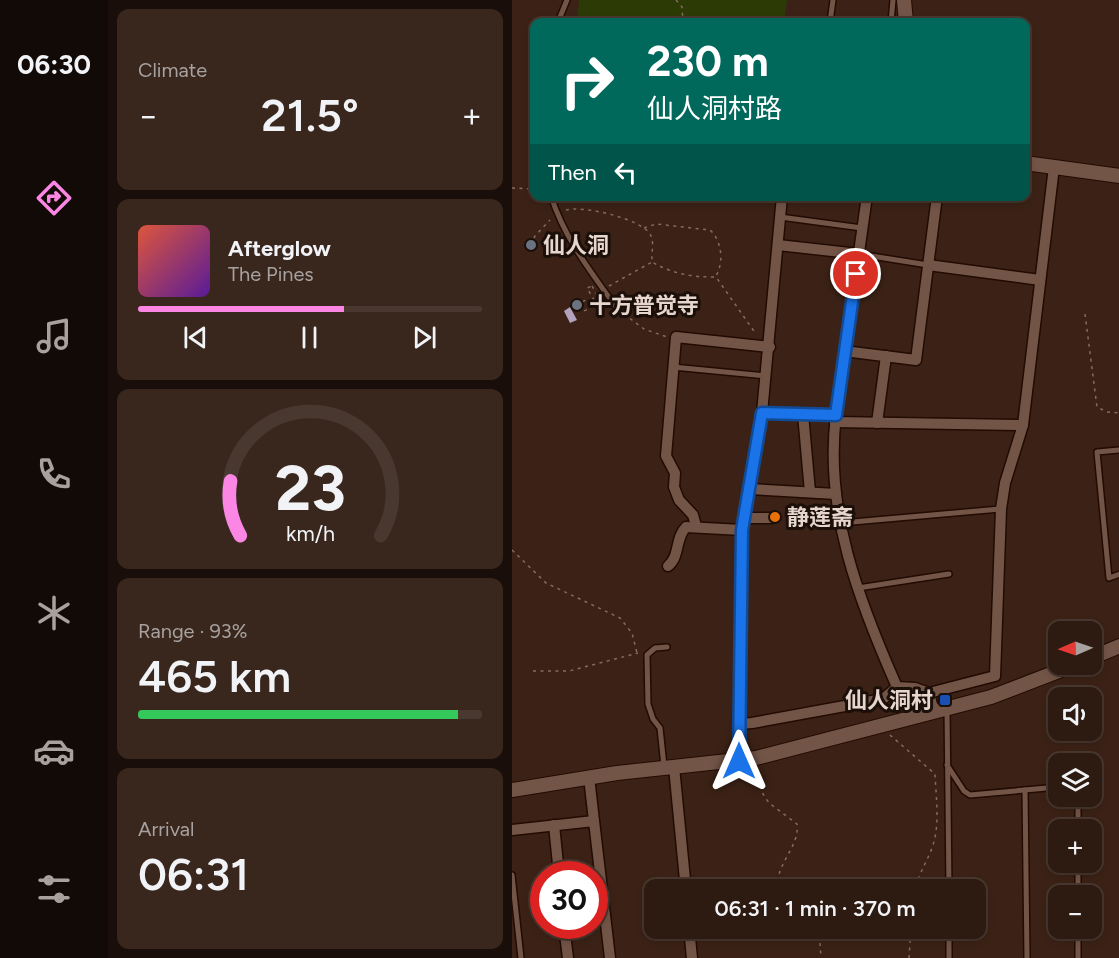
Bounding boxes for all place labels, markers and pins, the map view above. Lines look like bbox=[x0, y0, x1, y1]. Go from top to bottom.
place label: 仙人洞 bbox=[543, 232, 609, 259]
marker: 仙人洞 bbox=[524, 238, 538, 252]
pin bbox=[830, 248, 881, 299]
place label: 十方普觉寺 bbox=[589, 292, 699, 319]
marker: 十方普觉寺 bbox=[570, 298, 584, 312]
place label: 静莲斋 bbox=[787, 504, 853, 531]
marker: 静莲斋 bbox=[768, 510, 782, 524]
place label: 仙人洞村 bbox=[845, 687, 933, 714]
marker: 仙人洞村 bbox=[938, 693, 952, 707]

